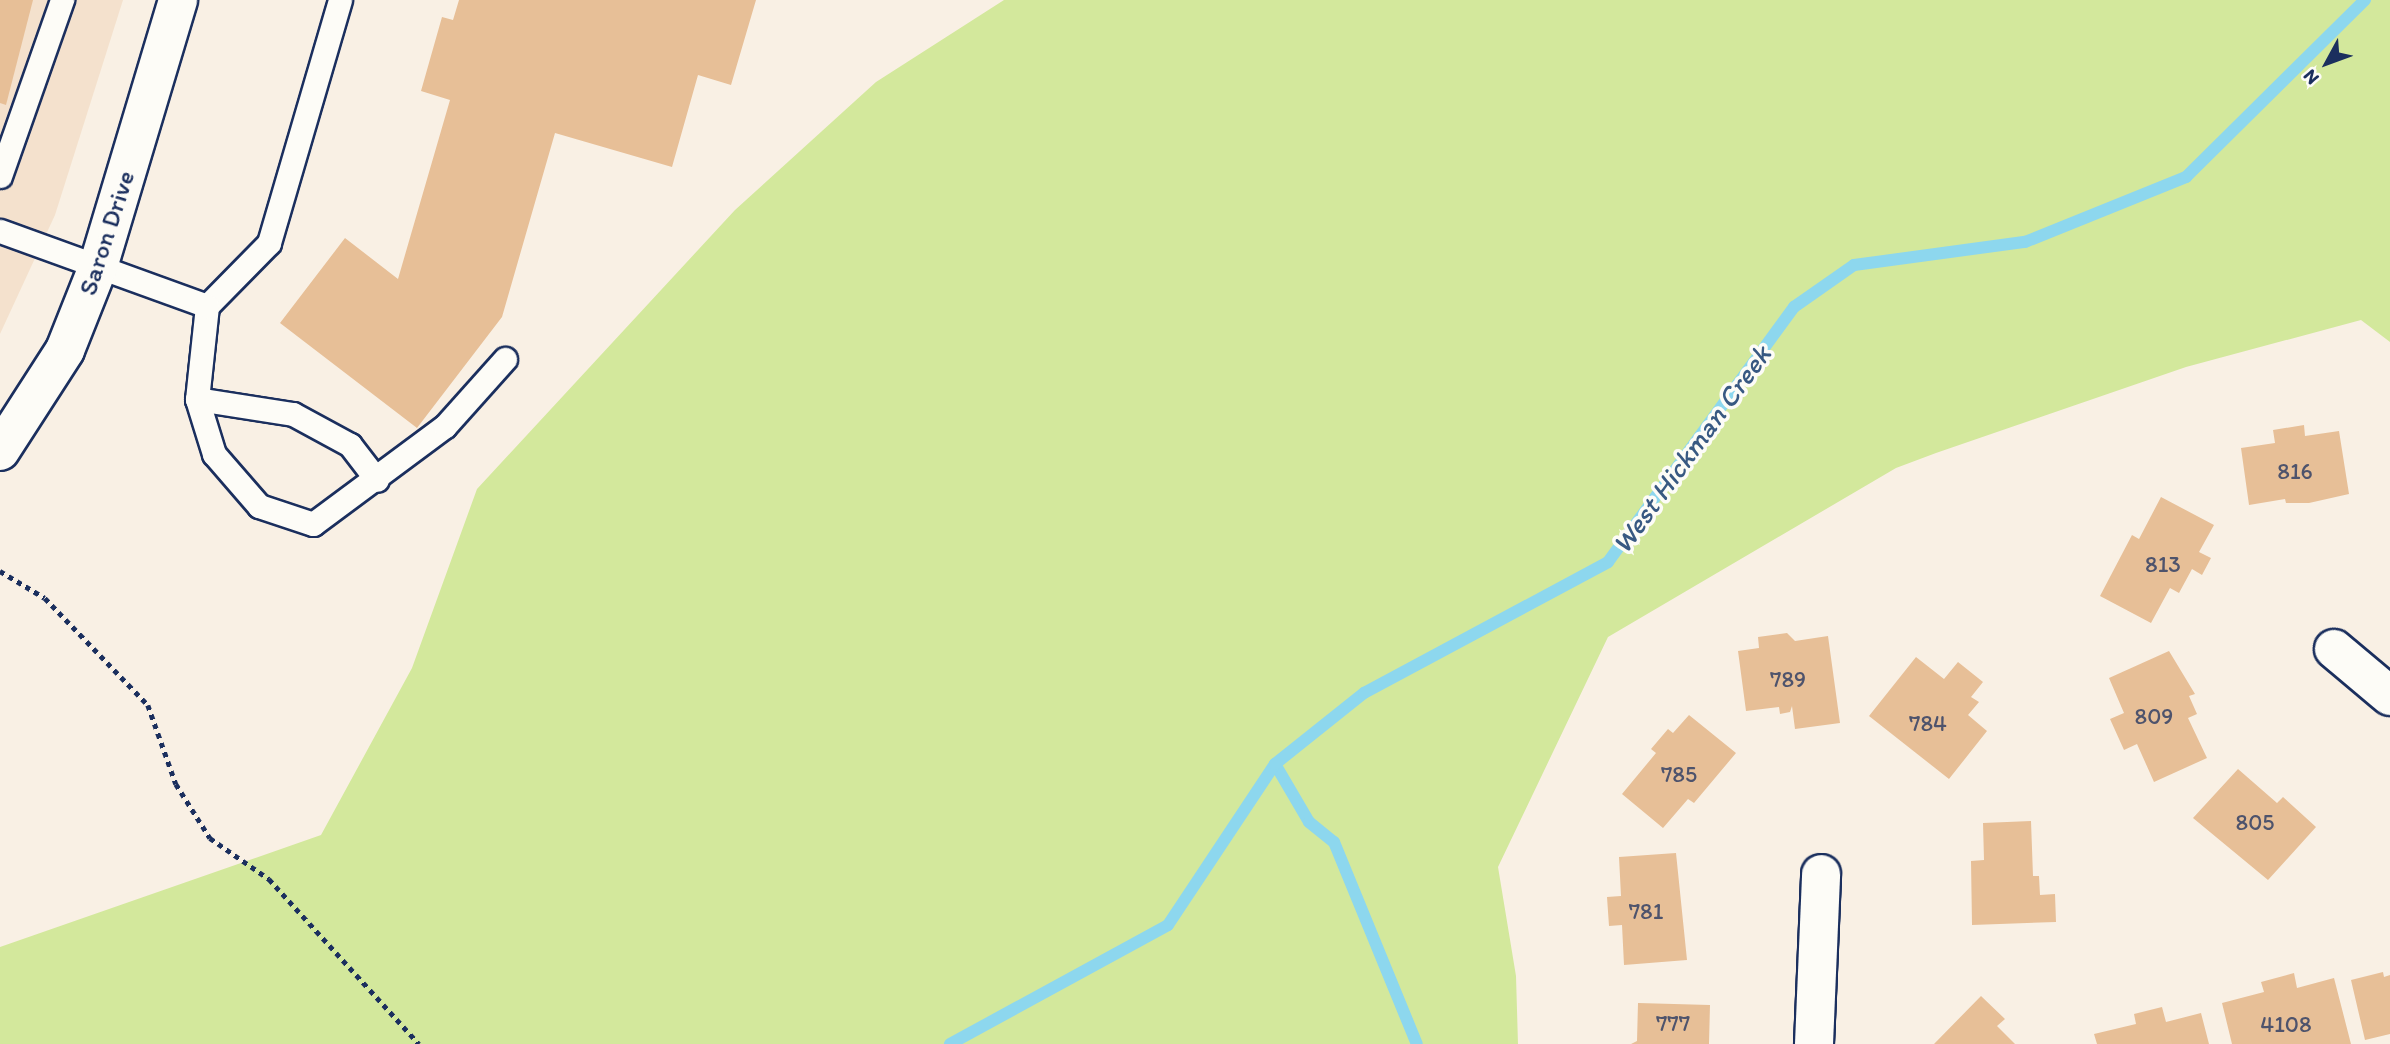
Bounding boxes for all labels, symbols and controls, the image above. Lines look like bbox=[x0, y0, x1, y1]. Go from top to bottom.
north arrow bbox=[2292, 28, 2362, 98]
text: N bbox=[2298, 65, 2324, 89]
street label: Saron Drive bbox=[72, 166, 142, 300]
water label: West Hickman Creek bbox=[1604, 338, 1778, 560]
house number: 816 bbox=[2277, 457, 2313, 485]
house number: 813 bbox=[2145, 550, 2181, 578]
house number: 789 bbox=[1770, 665, 1806, 693]
house number: 809 bbox=[2135, 702, 2173, 730]
house number: 784 bbox=[1909, 709, 1947, 737]
house number: 785 bbox=[1661, 760, 1697, 788]
house number: 805 bbox=[2236, 808, 2274, 836]
house number: 781 bbox=[1629, 897, 1663, 925]
house number: 777 bbox=[1656, 1009, 1690, 1037]
house number: 4108 bbox=[2260, 1010, 2312, 1038]

